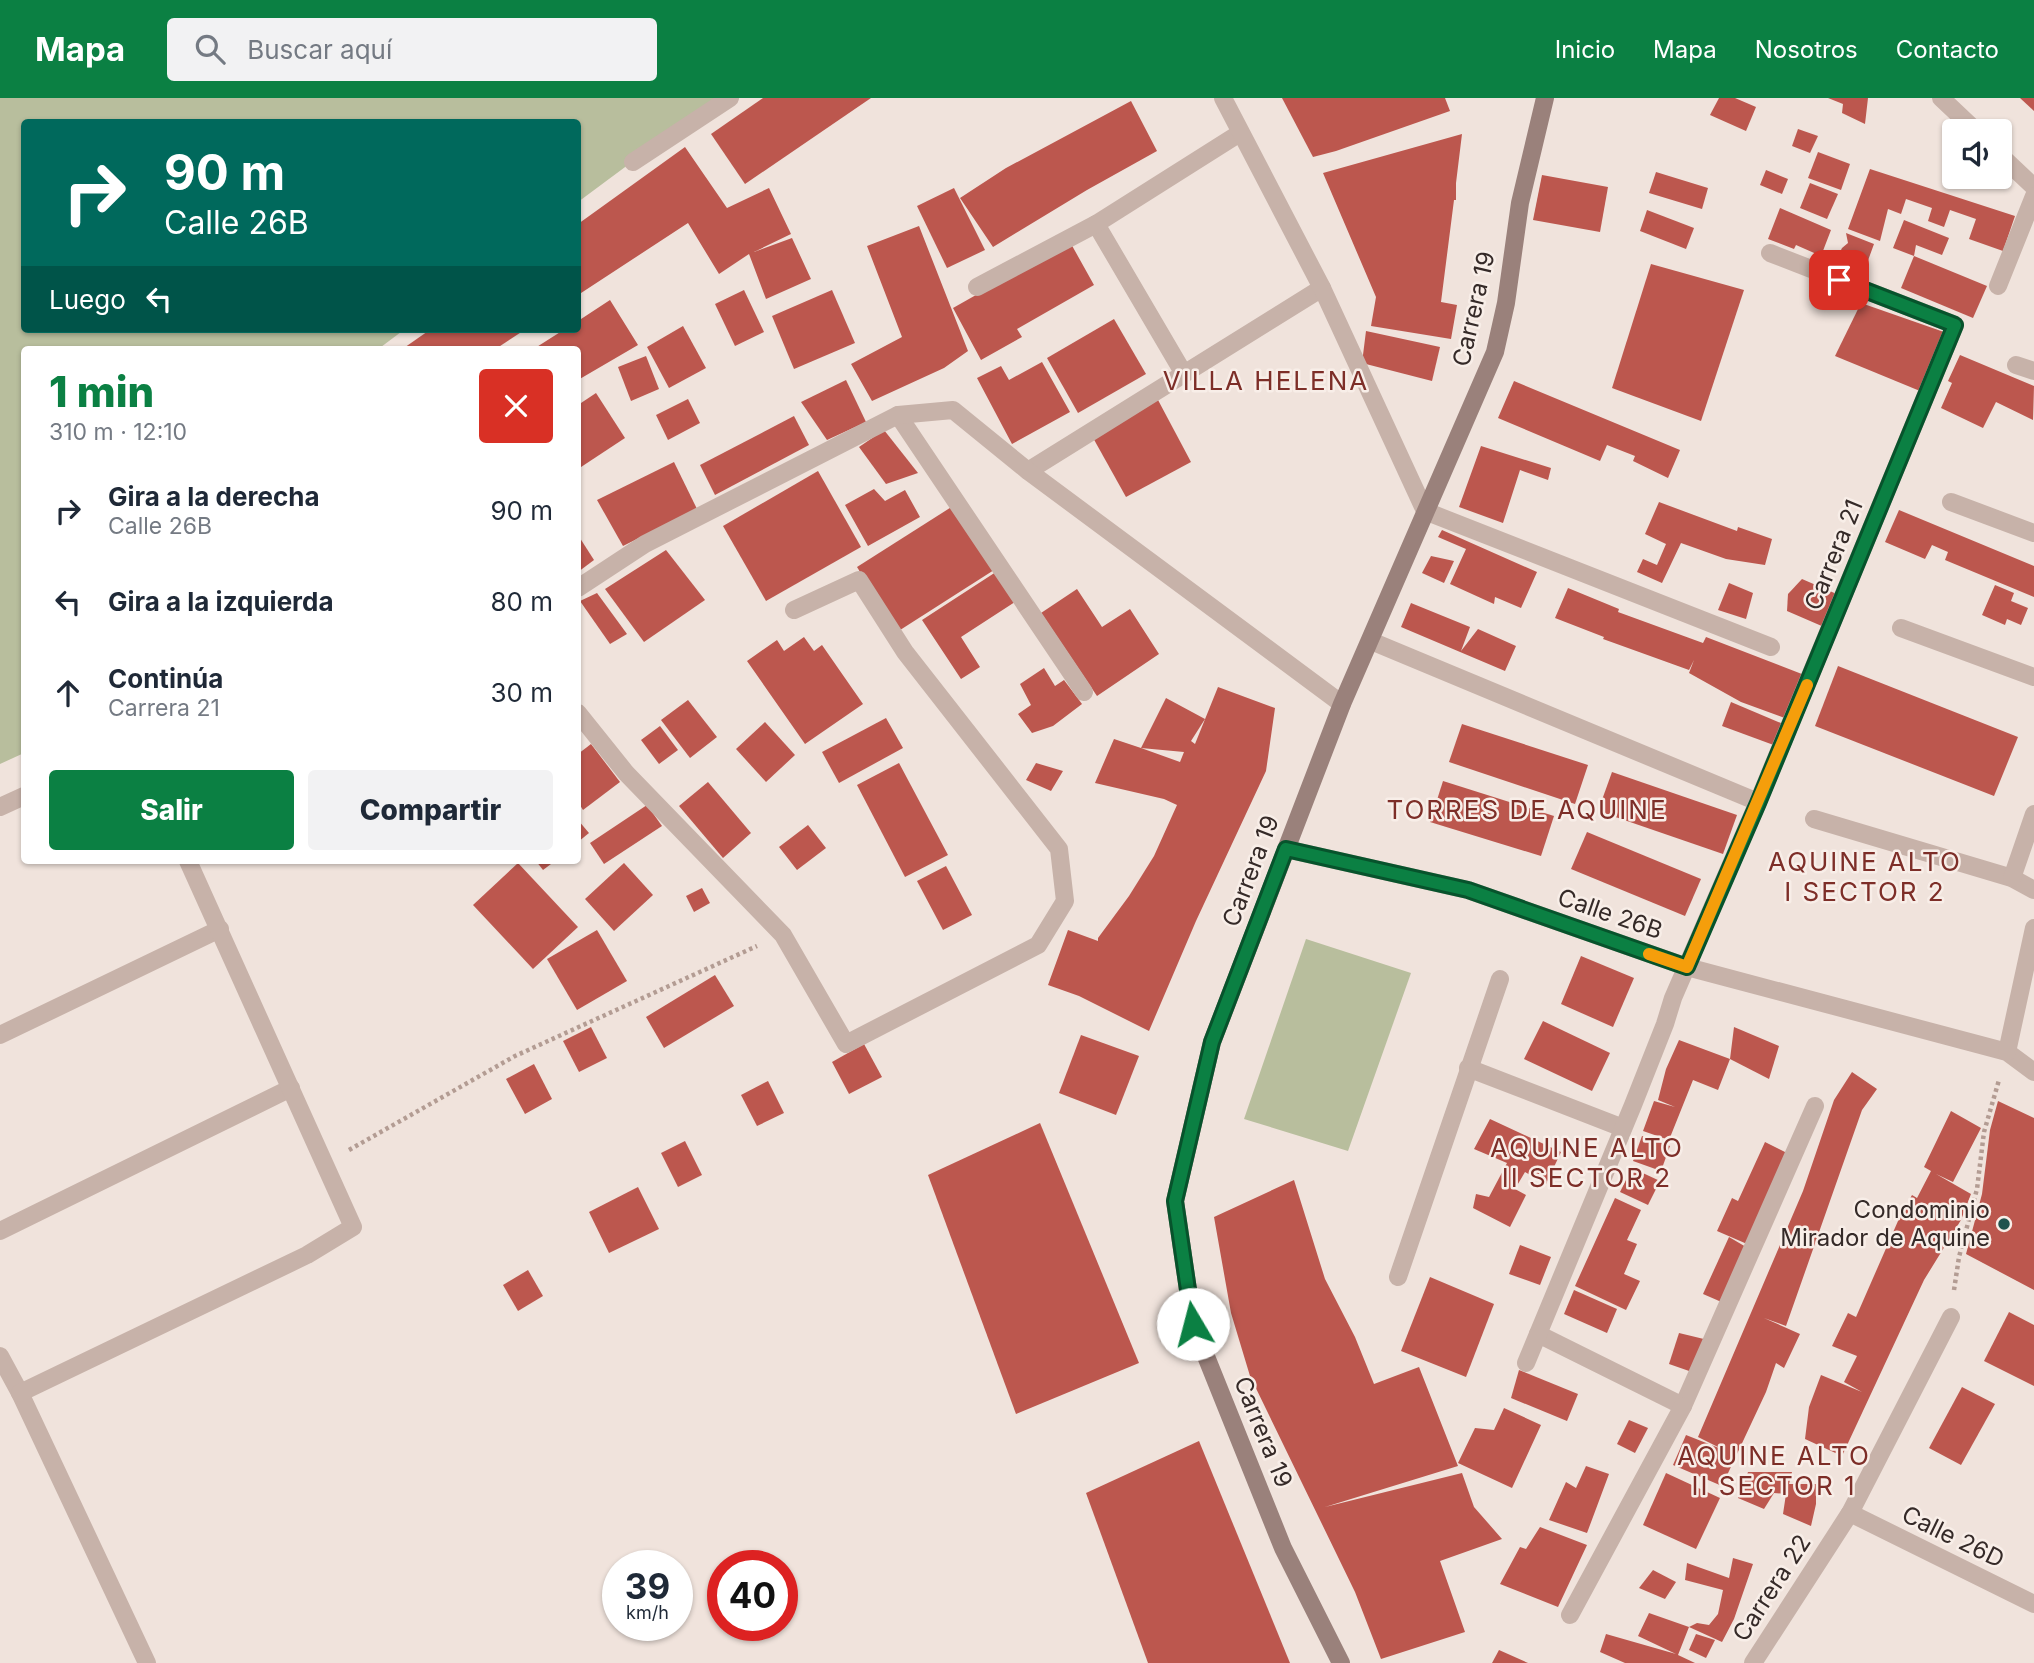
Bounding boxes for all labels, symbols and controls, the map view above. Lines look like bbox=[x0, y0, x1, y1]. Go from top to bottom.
search box bbox=[167, 18, 657, 81]
text: Mapa bbox=[35, 29, 125, 69]
icon: search bbox=[191, 30, 229, 68]
text: Buscar aquí bbox=[247, 34, 392, 65]
text: Inicio bbox=[1555, 35, 1615, 64]
text: Mapa bbox=[1653, 35, 1717, 64]
text: Nosotros bbox=[1755, 35, 1858, 64]
text: Contacto bbox=[1896, 35, 1999, 64]
map controls bbox=[1942, 119, 2012, 189]
button: sound bbox=[1942, 119, 2012, 189]
text: 90 m bbox=[164, 143, 285, 202]
icon: right bbox=[49, 147, 140, 238]
text: Calle 26B bbox=[164, 203, 309, 242]
street label: Carrera 19 bbox=[1446, 249, 1501, 369]
pin bbox=[1809, 250, 1869, 310]
icon: arrive bbox=[1820, 261, 1858, 299]
icon: left bbox=[140, 280, 178, 318]
text: Luego bbox=[49, 284, 126, 315]
district label: VILLA HELENA bbox=[1163, 365, 1369, 396]
text: 1 min bbox=[49, 366, 154, 417]
button: close bbox=[479, 369, 553, 443]
text: 310 m · 12:10 bbox=[49, 418, 187, 446]
text: Gira a la derecha bbox=[108, 481, 320, 512]
icon: right bbox=[49, 492, 87, 530]
text: 90 m bbox=[490, 495, 553, 526]
street label: Carrera 21 bbox=[1798, 495, 1869, 614]
text: Calle 26B bbox=[108, 512, 212, 540]
icon: left bbox=[49, 583, 87, 621]
text: Gira a la izquierda bbox=[108, 586, 334, 617]
text: 80 m bbox=[490, 586, 553, 617]
text: Continúa bbox=[108, 663, 223, 694]
icon: ahead bbox=[49, 674, 87, 712]
text: 30 m bbox=[490, 677, 553, 708]
text: Carrera 21 bbox=[108, 694, 220, 722]
button: Salir bbox=[49, 770, 294, 850]
button: Compartir bbox=[308, 770, 553, 850]
district label: TORRES DE AQUINE bbox=[1386, 794, 1668, 825]
street label: Carrera 19 bbox=[1216, 811, 1285, 931]
district label: AQUINE ALTO I SECTOR 2 bbox=[1768, 846, 1962, 907]
street label: Calle 26B bbox=[1554, 882, 1666, 945]
district label: AQUINE ALTO II SECTOR 2 bbox=[1490, 1132, 1684, 1193]
place label: Condominio Mirador de Aquine bbox=[1780, 1195, 1990, 1252]
marker: Condominio Mirador de Aquine bbox=[1996, 1216, 2012, 1232]
position arrow bbox=[1156, 1287, 1230, 1361]
street label: Carrera 19 bbox=[1228, 1372, 1299, 1491]
district label: AQUINE ALTO II SECTOR 1 bbox=[1677, 1440, 1871, 1501]
street label: Calle 26D bbox=[1897, 1499, 2009, 1574]
street label: Carrera 22 bbox=[1726, 1529, 1817, 1647]
speed limit sign: 40 bbox=[707, 1550, 798, 1641]
text: 39 bbox=[625, 1565, 670, 1607]
text: km/h bbox=[626, 1602, 669, 1623]

